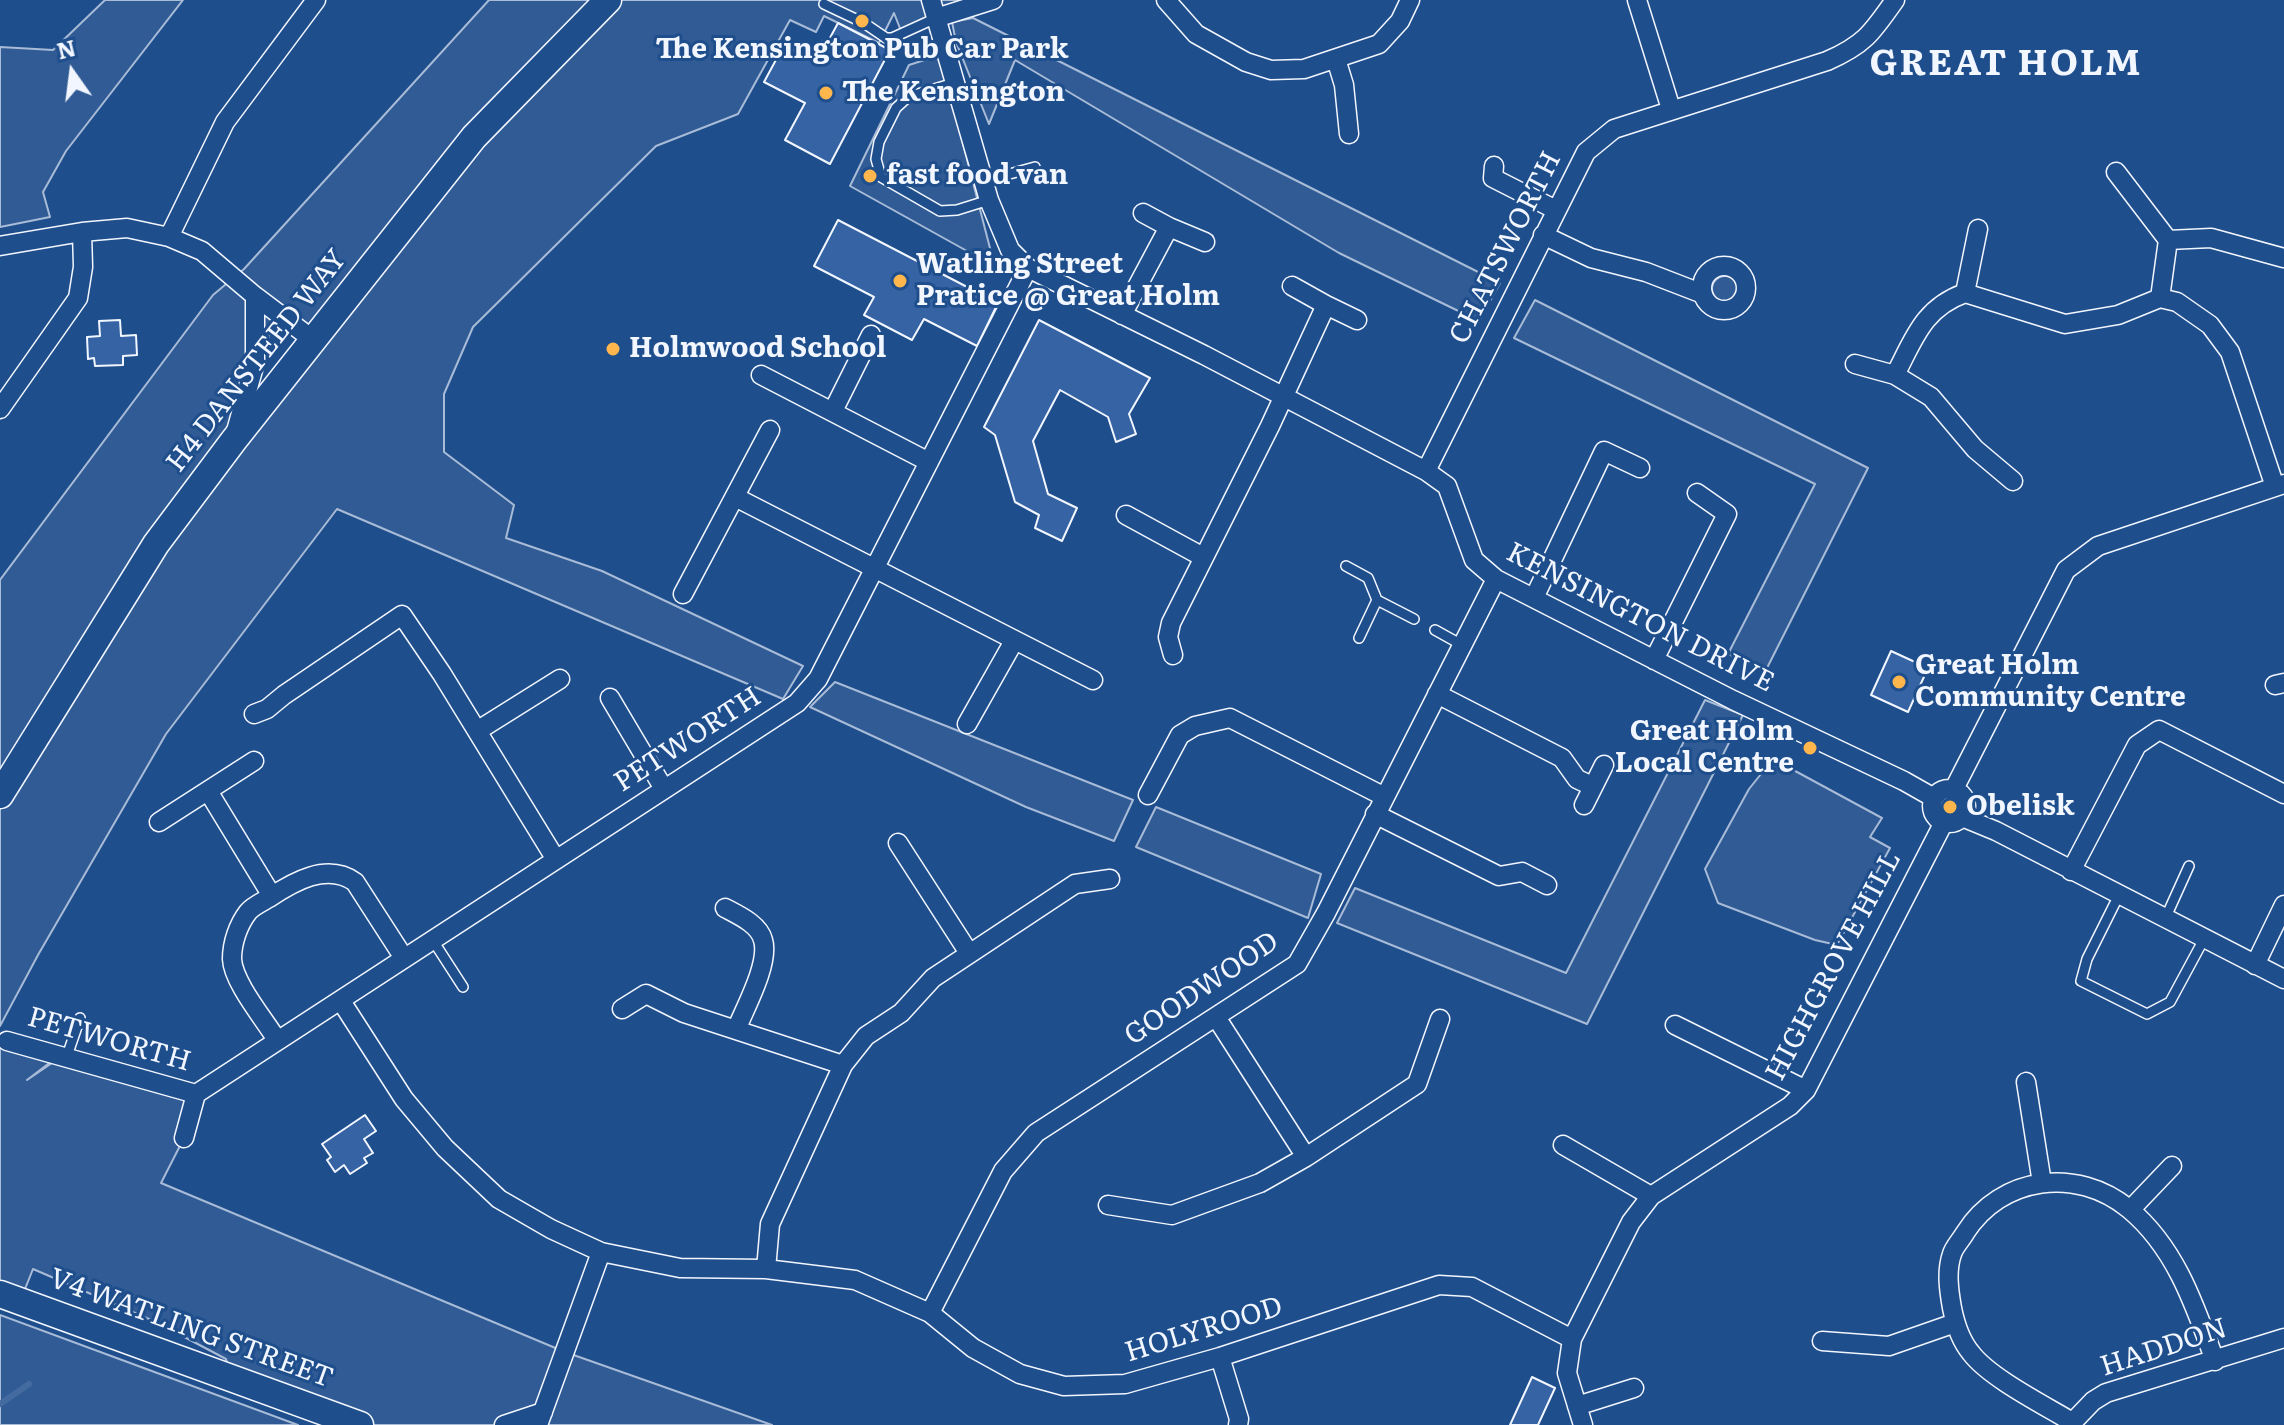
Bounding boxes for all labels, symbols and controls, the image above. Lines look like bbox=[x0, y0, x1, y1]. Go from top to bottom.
marker: The Kensington Pub Car Park bbox=[853, 12, 871, 30]
text: N bbox=[53, 30, 79, 66]
north arrow bbox=[32, 32, 112, 112]
place label: The Kensington Pub Car Park bbox=[656, 33, 1068, 67]
district label: GREAT HOLM bbox=[1870, 42, 2142, 86]
place label: The Kensington bbox=[842, 76, 1065, 110]
marker: The Kensington bbox=[817, 84, 835, 102]
street label: CHATSWORTH bbox=[1443, 146, 1569, 350]
place label: fast food van bbox=[886, 159, 1068, 193]
marker: fast food van bbox=[861, 167, 879, 185]
street label: H4 DANSTEED WAY bbox=[160, 243, 354, 479]
place label: Watling Street Pratice @ Great Holm bbox=[916, 248, 1220, 314]
marker: Watling Street Pratice @ Great Holm bbox=[891, 272, 909, 290]
place label: Holmwood School bbox=[629, 332, 886, 366]
marker: Holmwood School bbox=[604, 340, 622, 358]
street label: KENSINGTON DRIVE bbox=[1501, 536, 1779, 700]
place label: Great Holm Community Centre bbox=[1915, 649, 2186, 715]
marker: Great Holm Community Centre bbox=[1890, 673, 1908, 691]
street label: PETWORTH bbox=[608, 680, 768, 800]
place label: Great Holm Local Centre bbox=[1615, 715, 1794, 781]
marker: Great Holm Local Centre bbox=[1801, 739, 1819, 757]
place label: Obelisk bbox=[1966, 790, 2075, 824]
marker: Obelisk bbox=[1941, 798, 1959, 816]
street label: HIGHGROVE HILL bbox=[1759, 846, 1909, 1086]
street label: GOODWOOD bbox=[1119, 925, 1285, 1053]
street label: PETWORTH bbox=[24, 1001, 194, 1079]
street label: V4 WATLING STREET bbox=[45, 1262, 337, 1396]
street label: HOLYROOD bbox=[1121, 1290, 1287, 1370]
street label: HADDON bbox=[2096, 1312, 2232, 1384]

